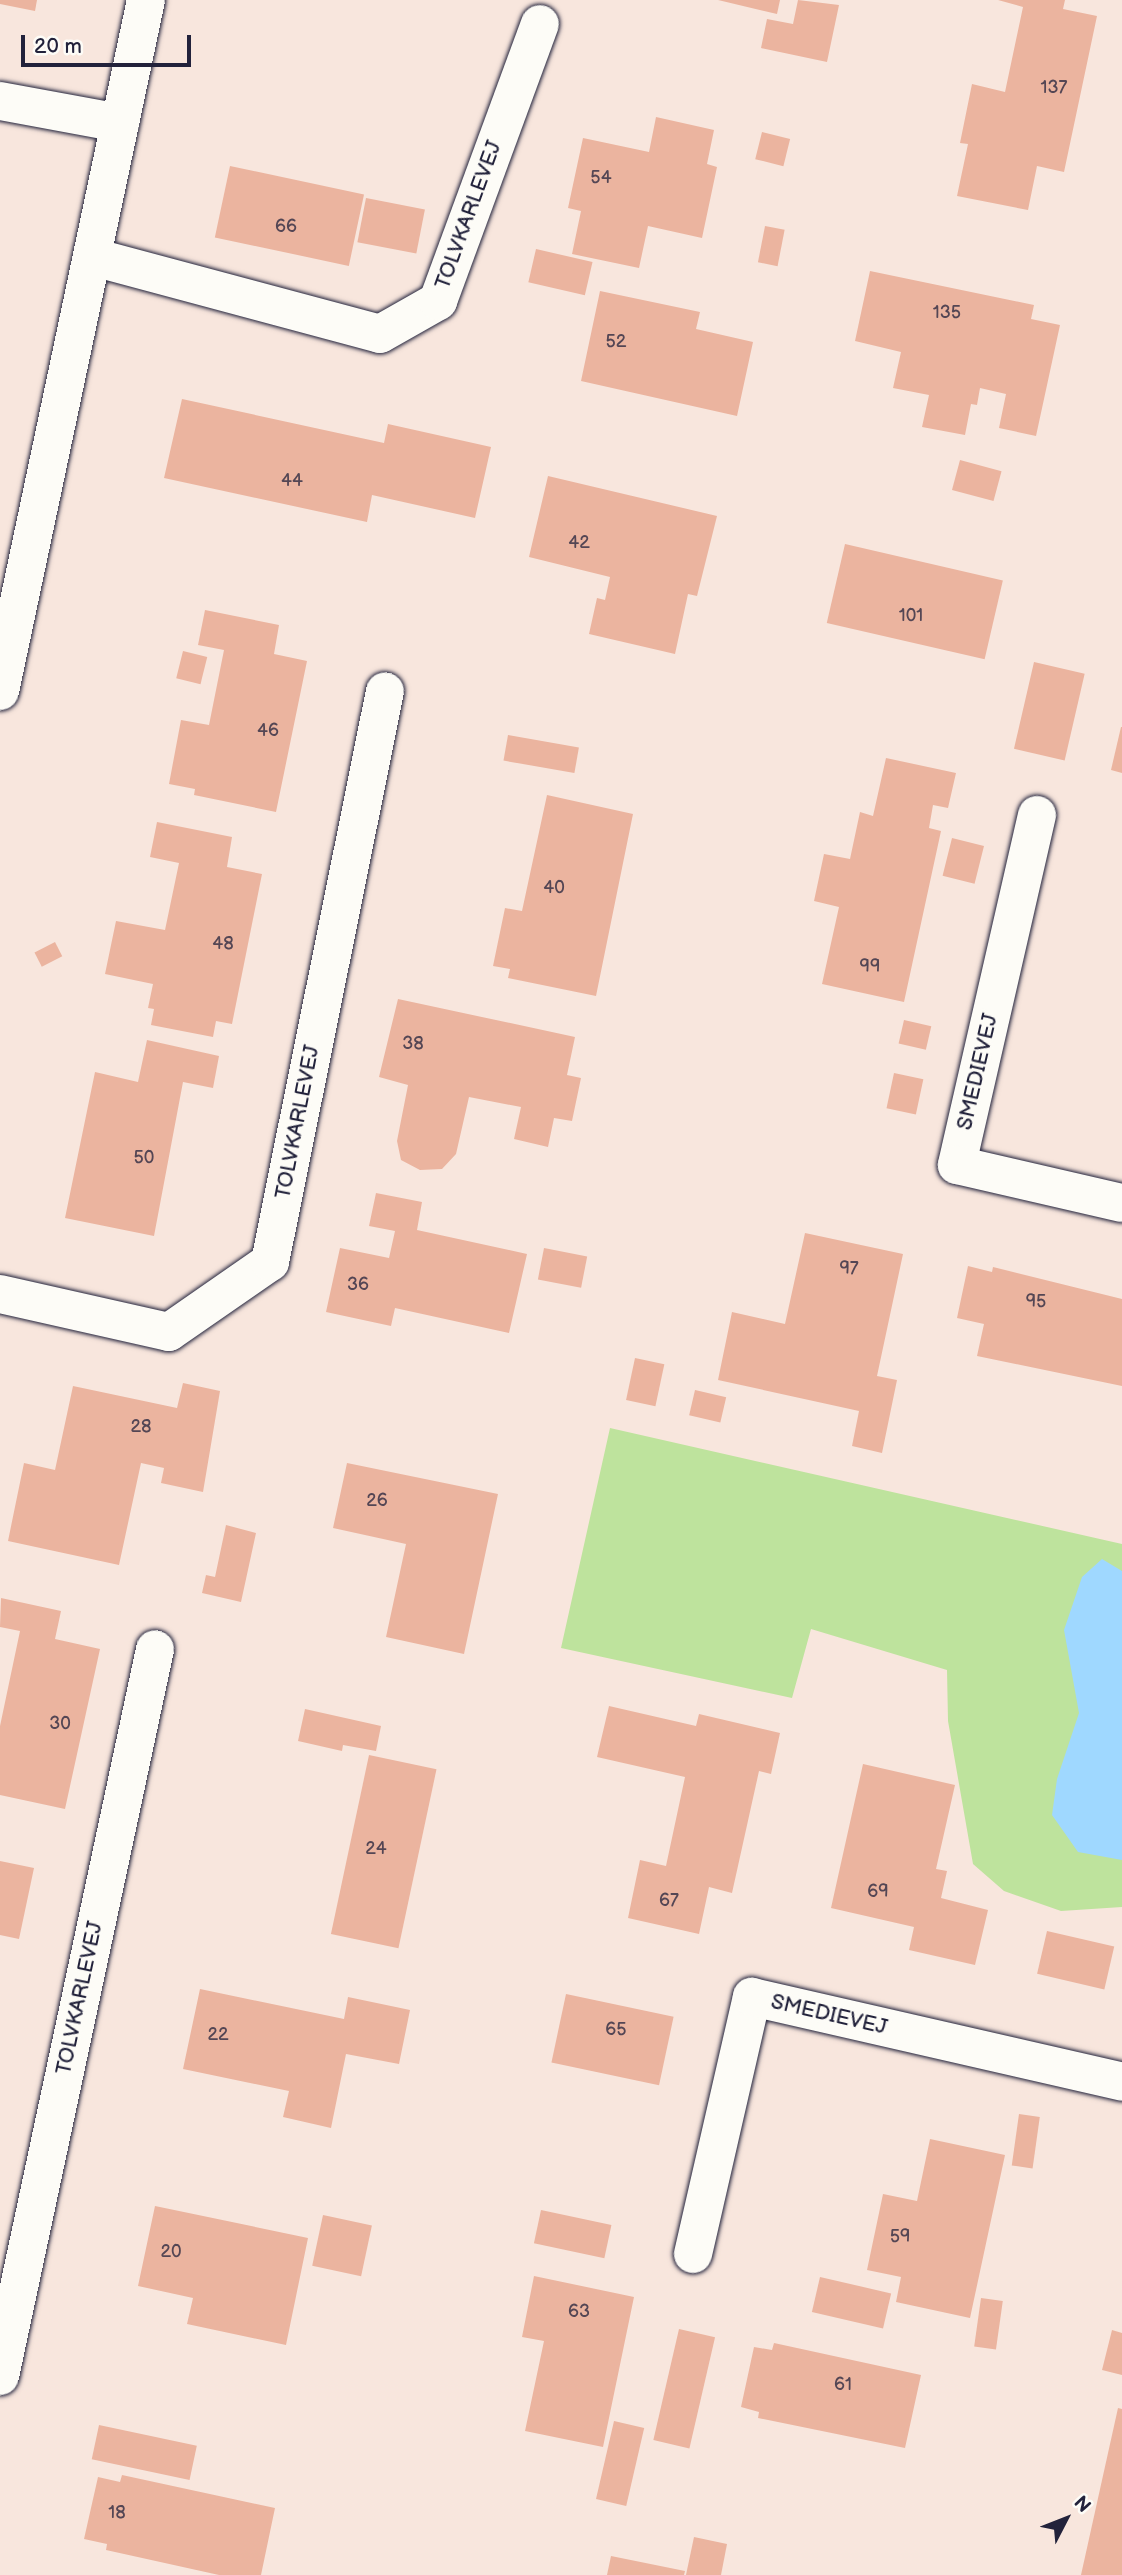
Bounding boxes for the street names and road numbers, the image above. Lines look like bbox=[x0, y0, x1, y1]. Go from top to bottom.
street label: TOLVKARLEVEJ bbox=[430, 137, 508, 293]
street label: SMEDIEVEJ bbox=[952, 1011, 1004, 1133]
street label: TOLVKARLEVEJ bbox=[271, 1043, 325, 1201]
street label: TOLVKARLEVEJ bbox=[51, 1919, 109, 2077]
street label: SMEDIEVEJ bbox=[768, 1989, 890, 2041]

